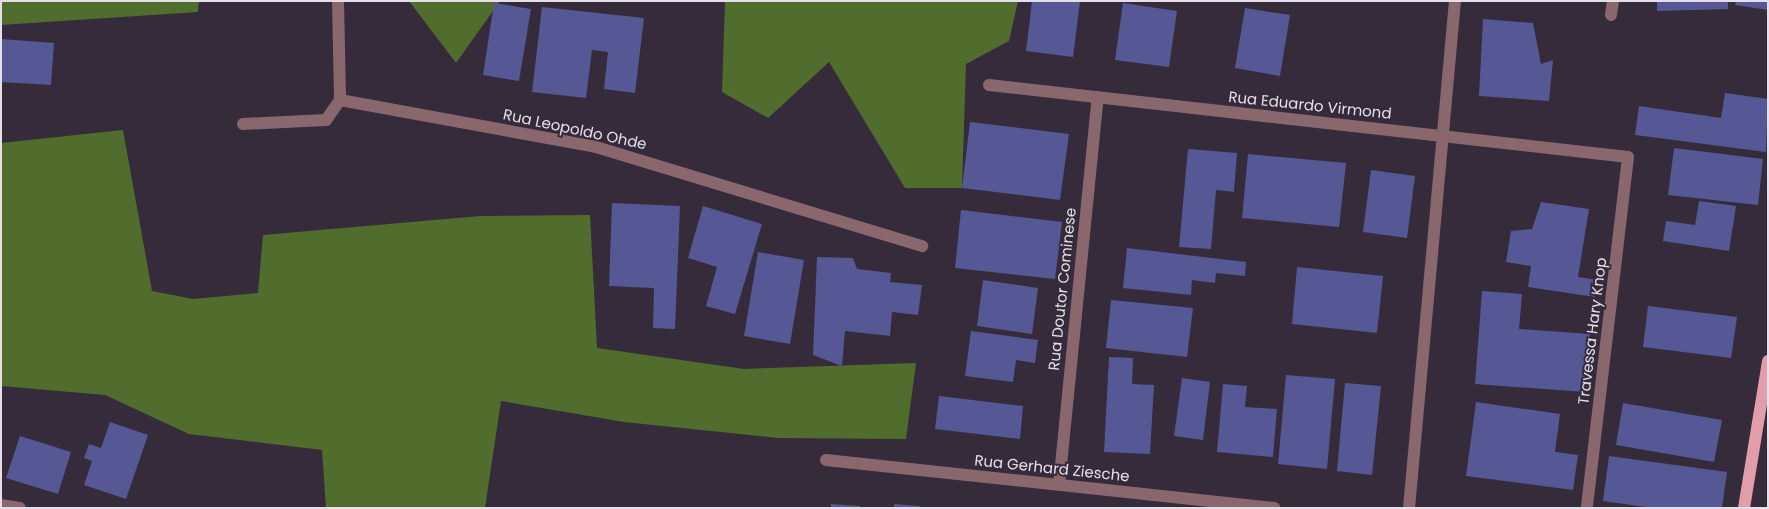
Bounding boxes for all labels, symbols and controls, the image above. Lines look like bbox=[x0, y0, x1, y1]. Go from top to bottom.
street label: Rua Eduardo Virmond bbox=[1228, 87, 1392, 123]
street label: Rua Leopoldo Ohde bbox=[502, 105, 648, 153]
street label: Rua Doutor Cominese bbox=[1044, 207, 1080, 371]
street label: Travessa Hary Knop bbox=[1574, 256, 1610, 406]
street label: Rua Gerhard Ziesche bbox=[974, 451, 1130, 485]

